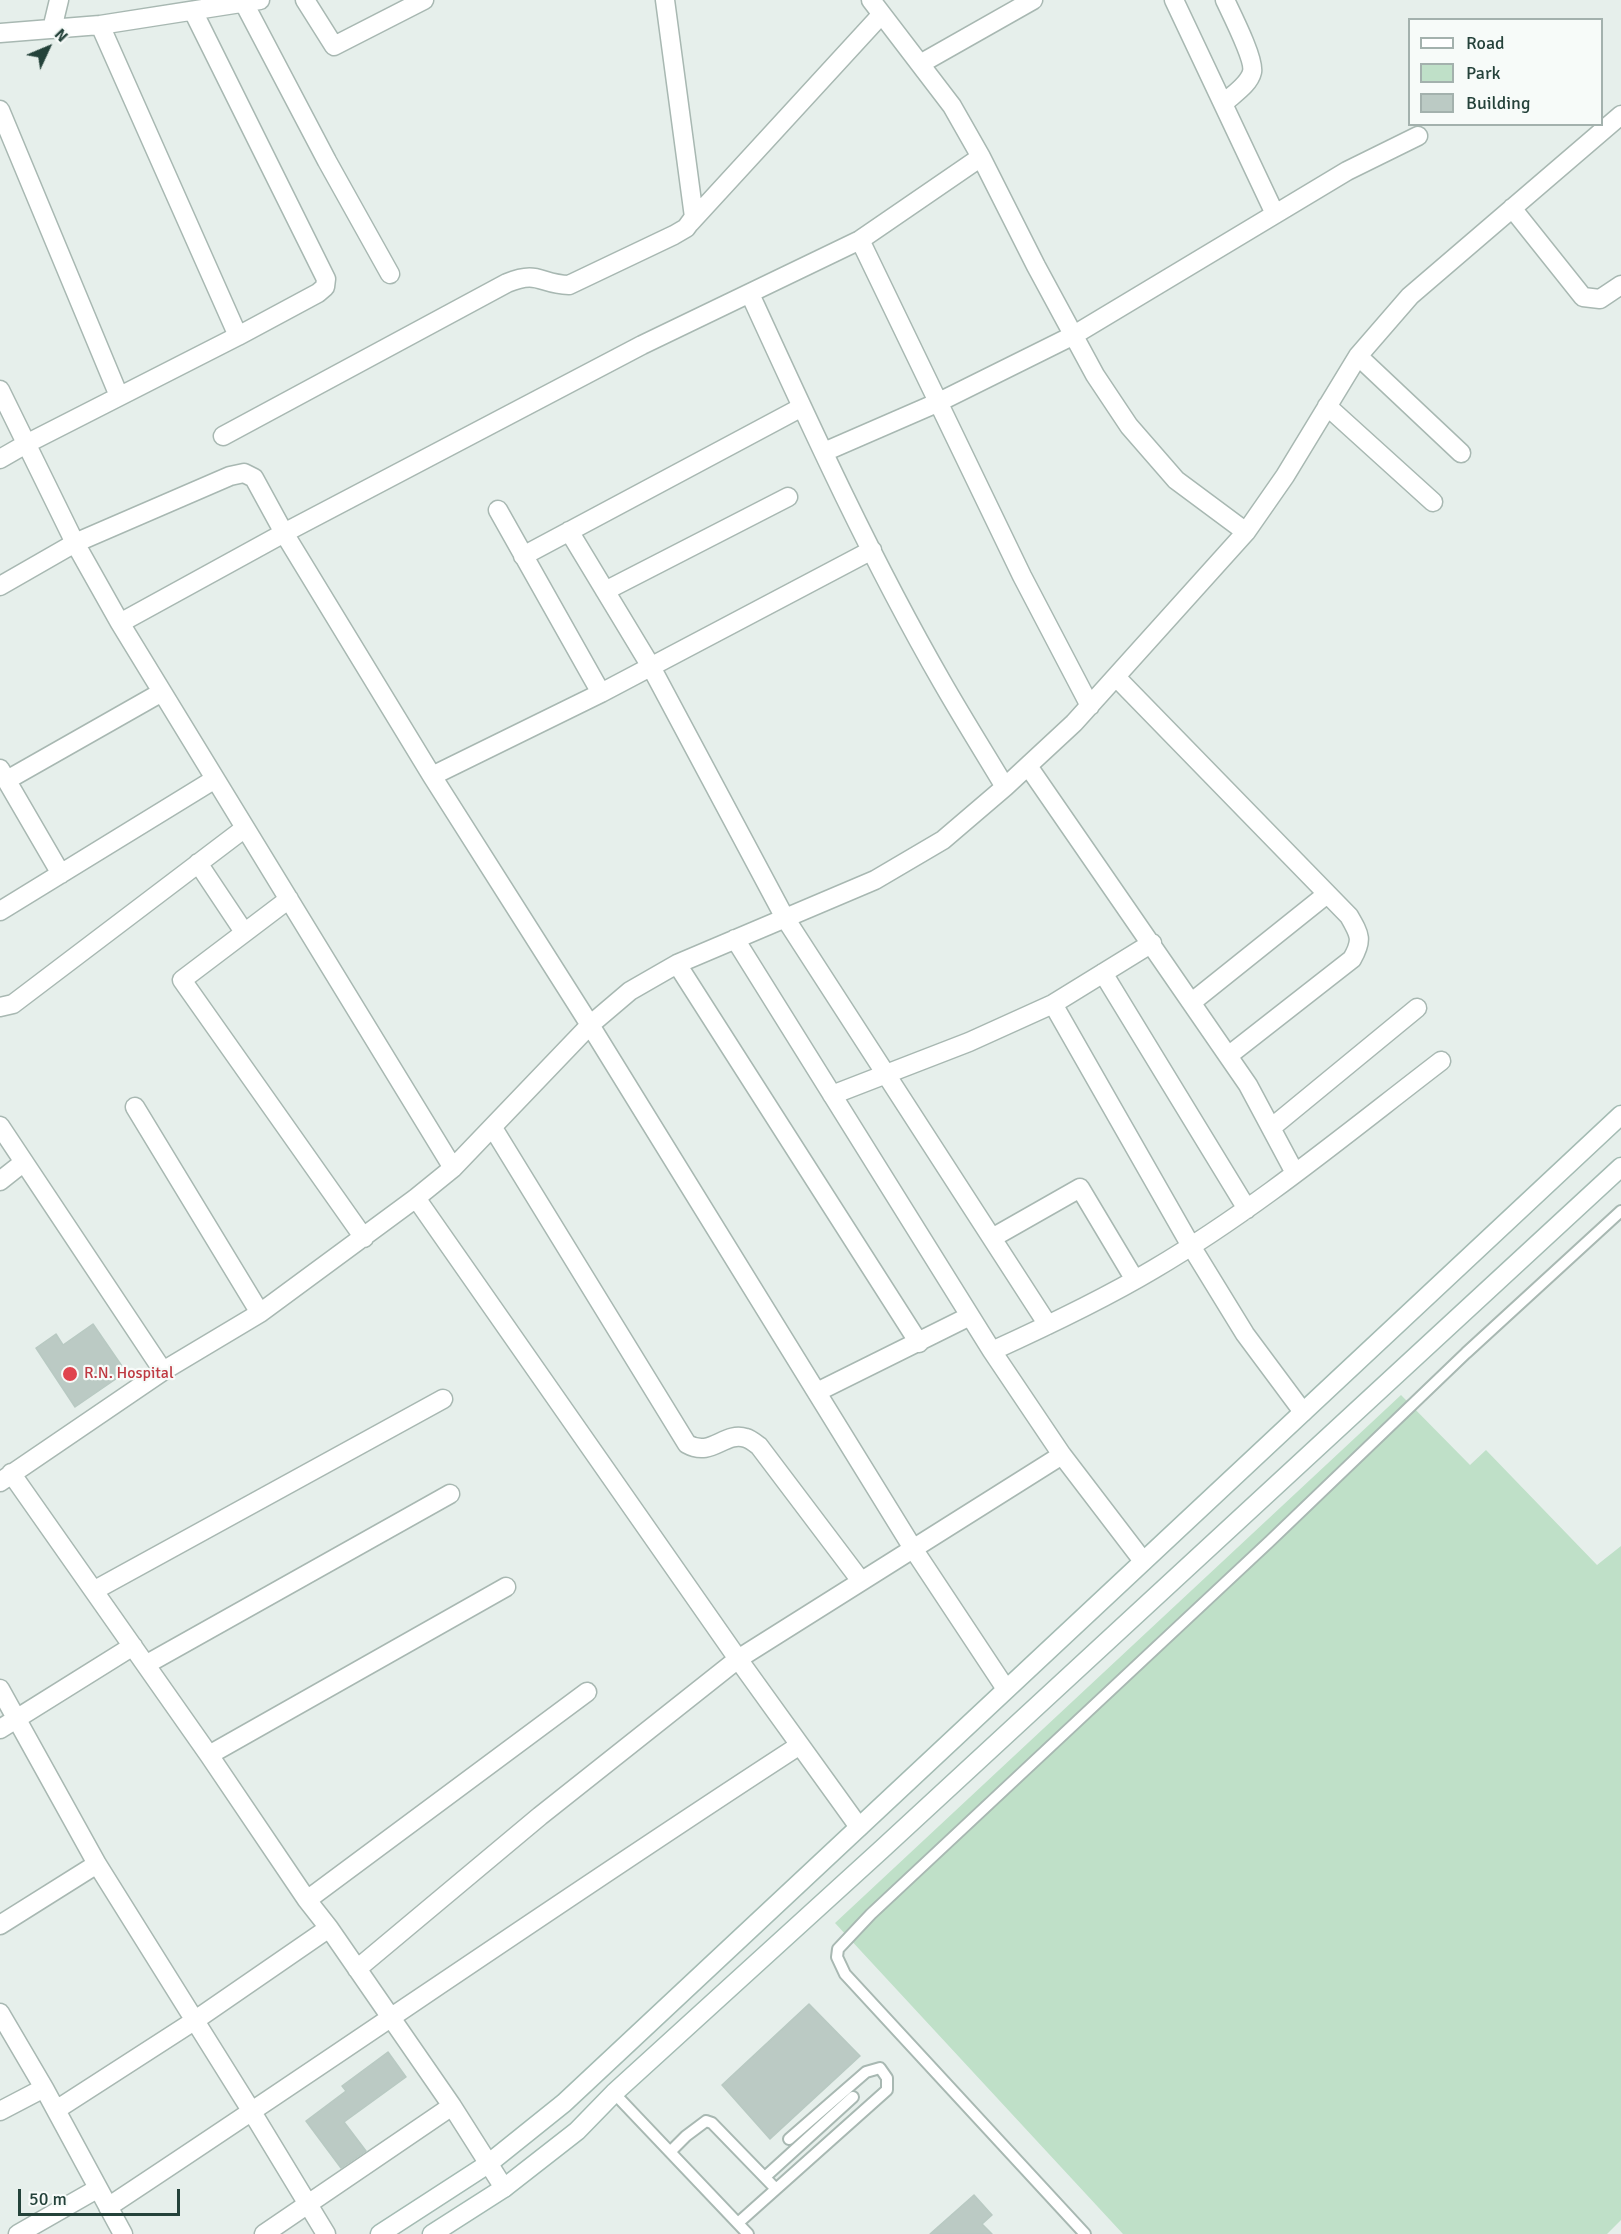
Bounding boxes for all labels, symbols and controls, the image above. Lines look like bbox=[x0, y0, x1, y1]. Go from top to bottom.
north arrow bbox=[18, 18, 78, 78]
legend bbox=[1408, 18, 1603, 126]
text: N bbox=[50, 25, 72, 46]
text: Road bbox=[1466, 32, 1505, 54]
text: Park bbox=[1466, 62, 1501, 84]
text: Building bbox=[1466, 92, 1530, 114]
place label: R.N. Hospital bbox=[84, 1364, 174, 1384]
marker: R.N. Hospital bbox=[61, 1365, 79, 1383]
scale bar bbox=[21, 2177, 183, 2215]
text: 50 m bbox=[29, 2188, 67, 2210]

